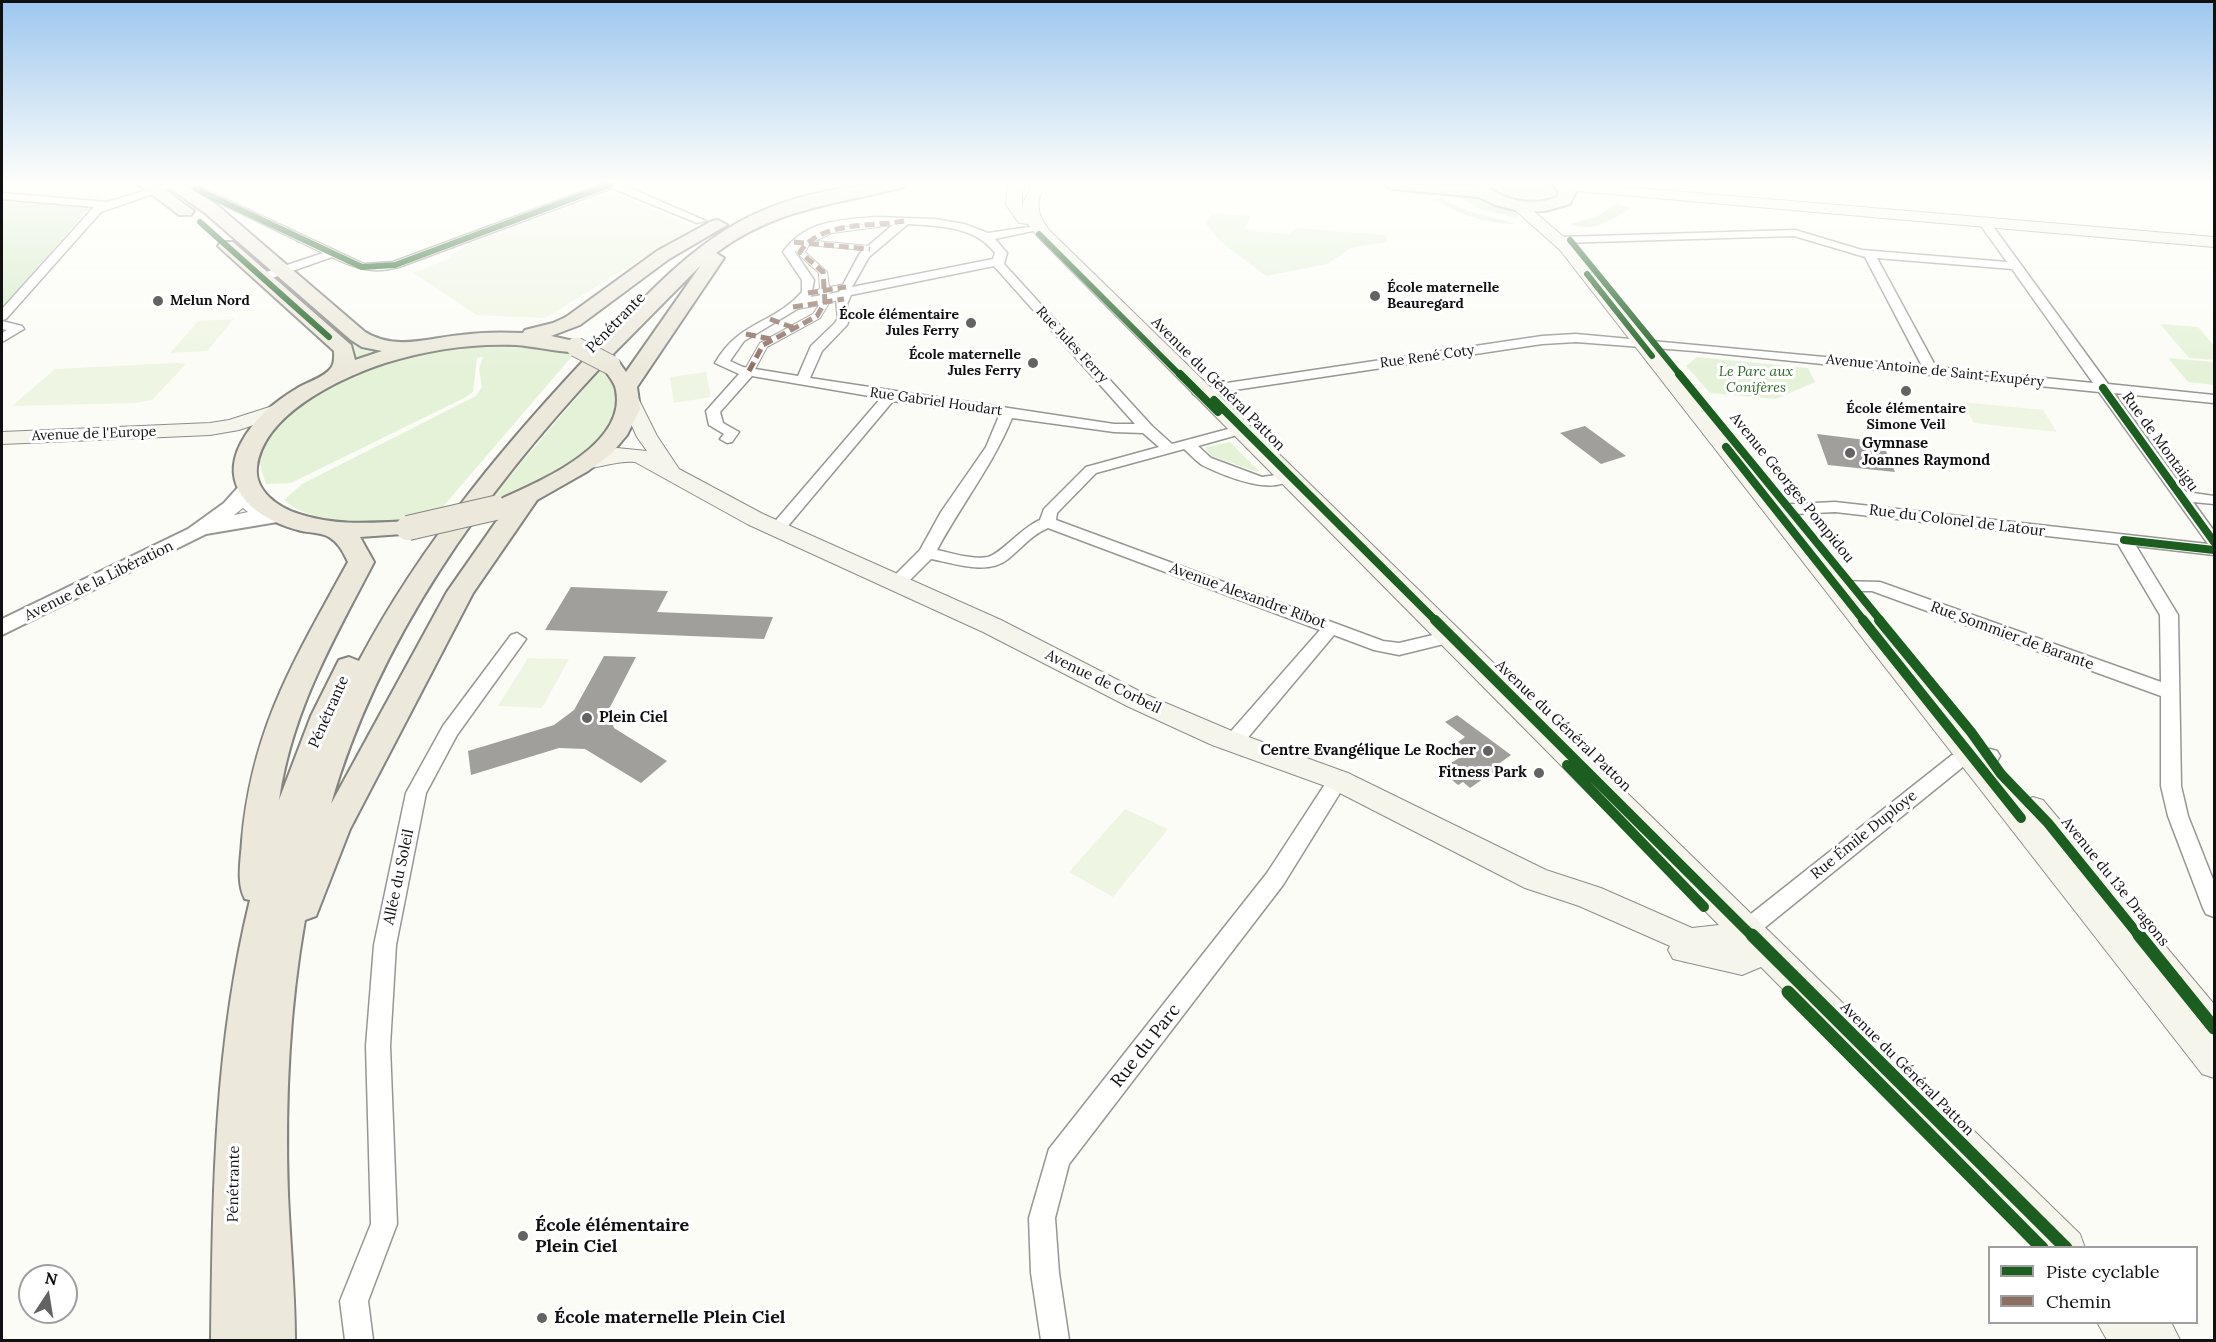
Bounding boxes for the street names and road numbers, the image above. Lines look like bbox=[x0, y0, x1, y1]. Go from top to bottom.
street label: Pénétrante bbox=[583, 289, 649, 357]
street label: Rue Jules Ferry bbox=[1032, 303, 1112, 387]
street label: Avenue du Général Patton bbox=[1147, 313, 1289, 455]
street label: Rue René Coty bbox=[1379, 342, 1475, 372]
street label: Avenue Antoine de Saint-Exupéry bbox=[1825, 351, 2045, 391]
street label: Rue Gabriel Houdart bbox=[869, 384, 1003, 420]
street label: Rue de Montaigu bbox=[2118, 389, 2202, 495]
street label: Avenue Georges Pompidou bbox=[1726, 409, 1858, 567]
street label: Avenue de l'Europe bbox=[31, 423, 157, 445]
street label: Rue du Colonel de Latour bbox=[1868, 501, 2046, 541]
street label: Avenue de la Libération bbox=[22, 537, 176, 625]
street label: Avenue Alexandre Ribot bbox=[1167, 559, 1329, 633]
street label: Rue Sommier de Barante bbox=[1928, 598, 2096, 674]
street label: Avenue de Corbeil bbox=[1042, 646, 1164, 718]
street label: Avenue du Général Patton bbox=[1491, 656, 1635, 796]
street label: Pénétrante bbox=[305, 673, 353, 751]
street label: Rue Émile Duploye bbox=[1807, 787, 1921, 883]
street label: Avenue du 13e Dragons bbox=[2057, 814, 2173, 950]
street label: Allée du Soleil bbox=[380, 828, 418, 926]
street label: Avenue du Général Patton bbox=[1836, 998, 1978, 1140]
street label: Rue du Parc bbox=[1107, 1000, 1185, 1092]
street label: Pénétrante bbox=[224, 1145, 244, 1223]

